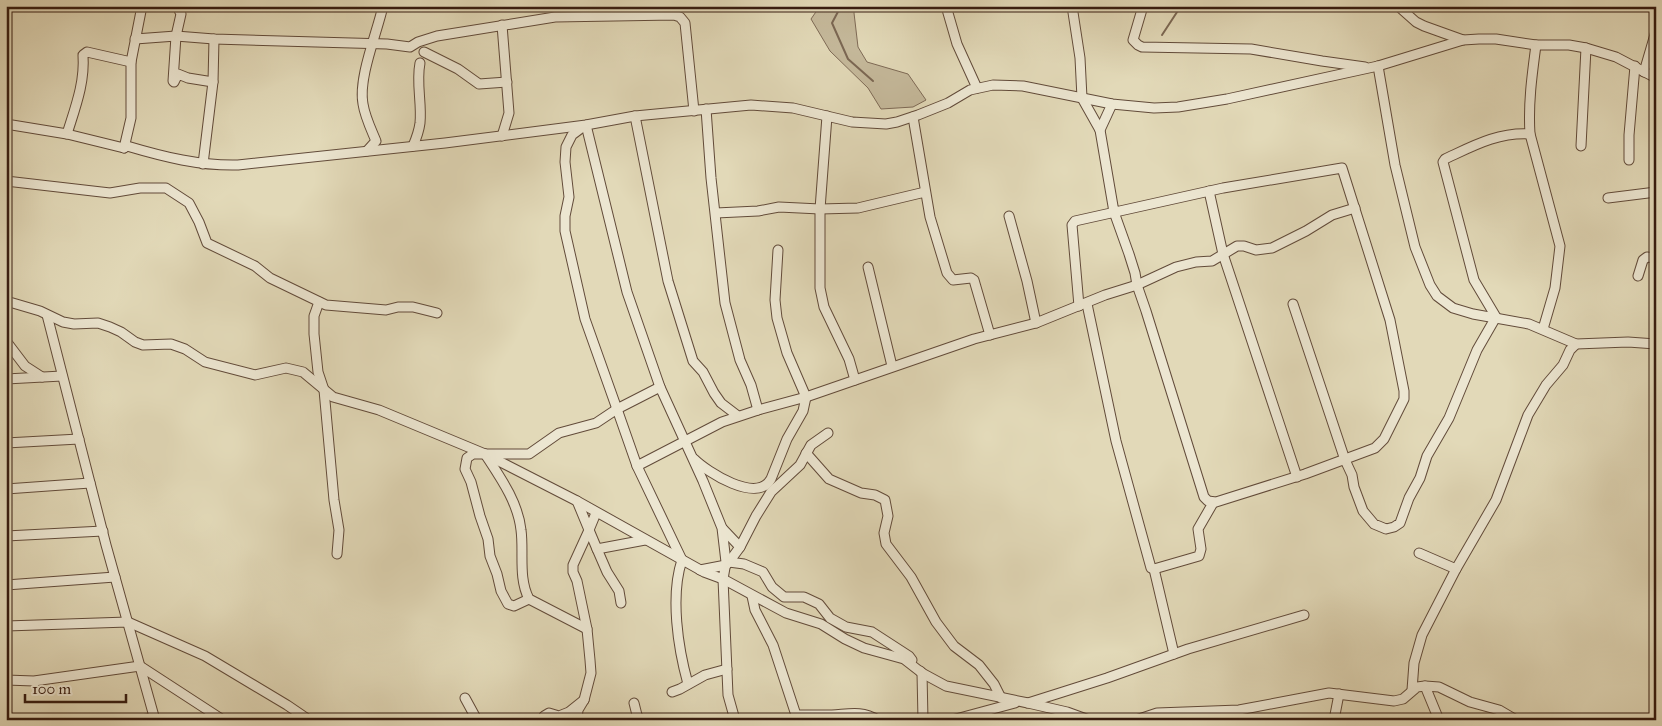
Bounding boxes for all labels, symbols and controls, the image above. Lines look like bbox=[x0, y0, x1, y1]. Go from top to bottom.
scale bar bbox=[25, 671, 126, 703]
text: 100 m bbox=[32, 680, 72, 698]

